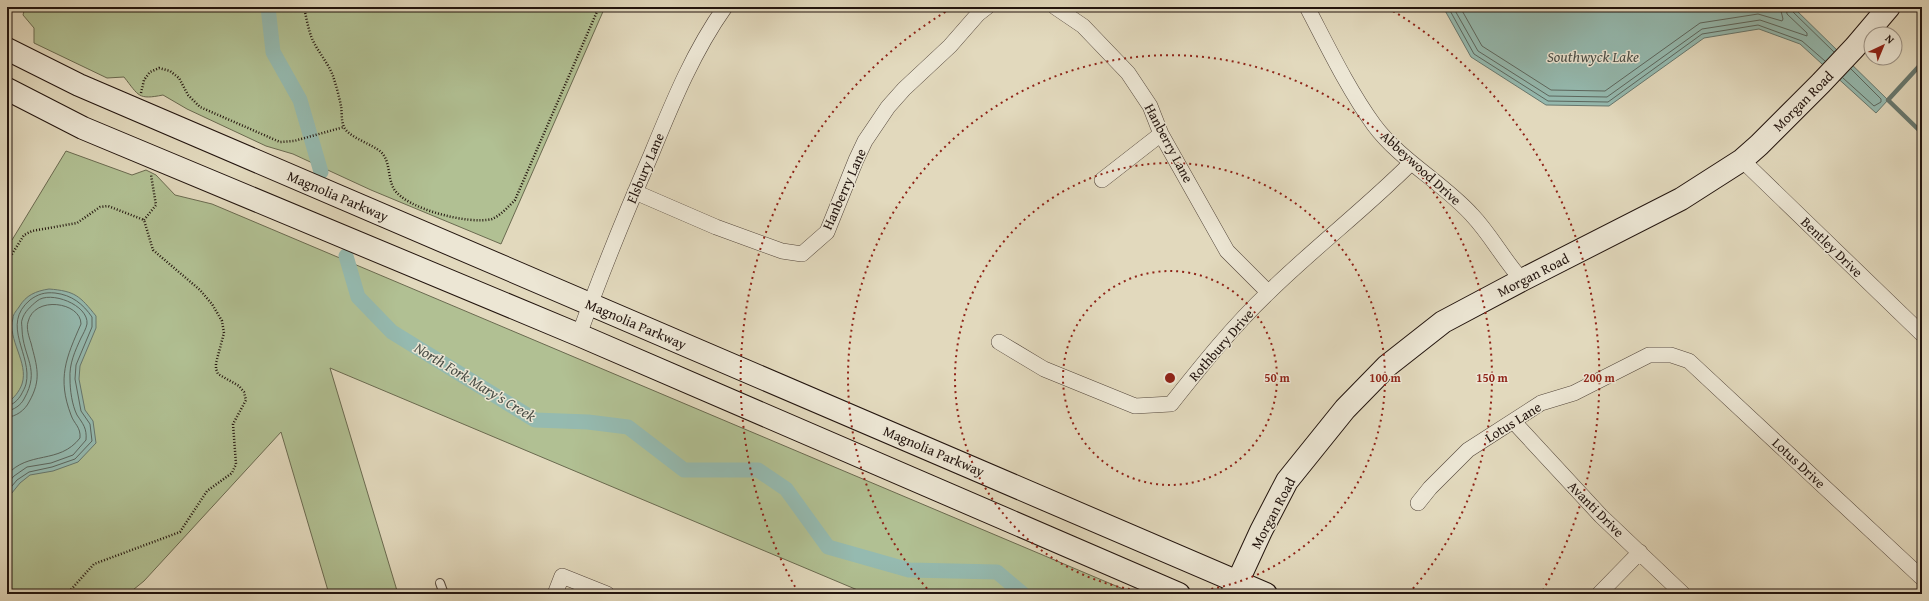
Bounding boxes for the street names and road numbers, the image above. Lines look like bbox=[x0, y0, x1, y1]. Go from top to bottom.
street label: Morgan Road bbox=[1768, 66, 1838, 136]
street label: Hanberry Lane bbox=[1140, 100, 1198, 186]
street label: Abbeywood Drive bbox=[1376, 126, 1466, 210]
street label: Elsbury Lane bbox=[621, 129, 669, 206]
street label: Hanberry Lane bbox=[817, 145, 871, 233]
street label: Magnolia Parkway bbox=[284, 166, 392, 226]
street label: Bentley Drive bbox=[1797, 212, 1868, 282]
street label: Morgan Road bbox=[1494, 248, 1573, 302]
street label: Magnolia Parkway bbox=[582, 294, 690, 354]
street label: Rothbury Drive bbox=[1184, 304, 1258, 386]
street label: Lotus Lane bbox=[1481, 397, 1545, 447]
street label: Magnolia Parkway bbox=[880, 421, 988, 481]
street label: Lotus Drive bbox=[1768, 433, 1830, 493]
street label: Morgan Road bbox=[1246, 473, 1300, 552]
street label: Avanti Drive bbox=[1563, 476, 1629, 542]

